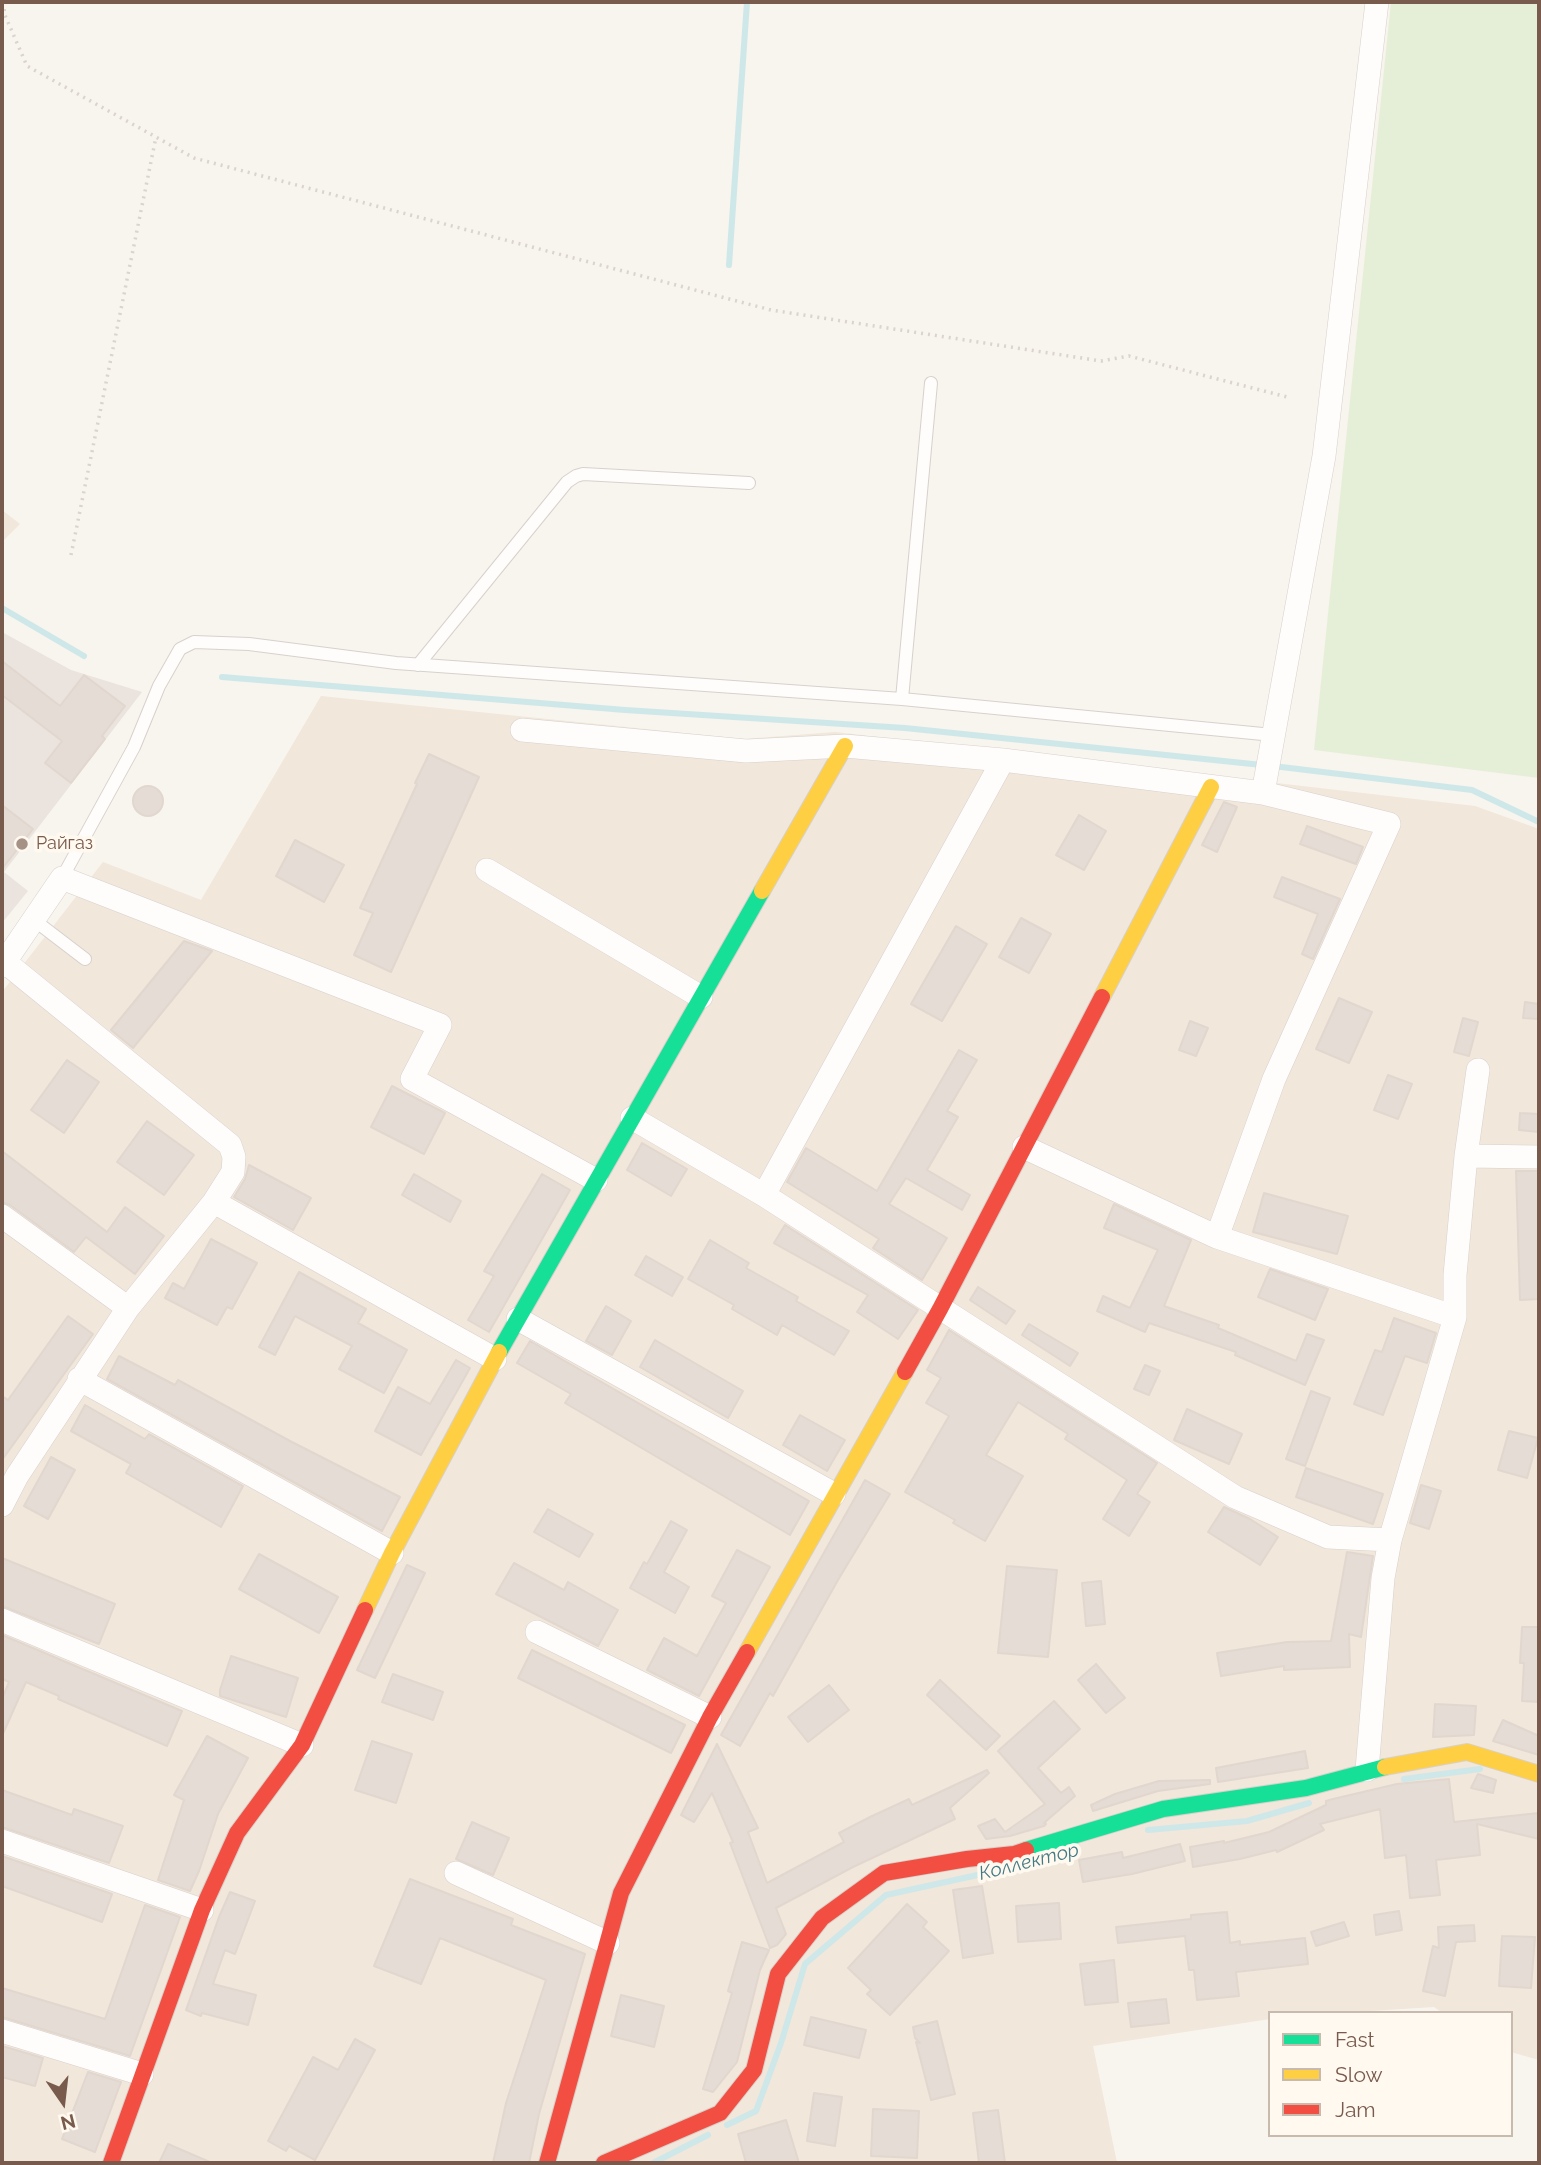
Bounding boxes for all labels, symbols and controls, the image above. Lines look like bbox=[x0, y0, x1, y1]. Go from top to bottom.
place label: Райгаз bbox=[36, 833, 93, 855]
marker: Райгаз bbox=[14, 836, 30, 852]
water label: Коллектор bbox=[977, 1839, 1081, 1885]
legend bbox=[1268, 2011, 1513, 2137]
text: Fast bbox=[1335, 2027, 1375, 2052]
text: Slow bbox=[1335, 2062, 1383, 2087]
north arrow bbox=[28, 2067, 98, 2137]
text: Jam bbox=[1335, 2097, 1376, 2122]
text: N bbox=[58, 2110, 78, 2135]

